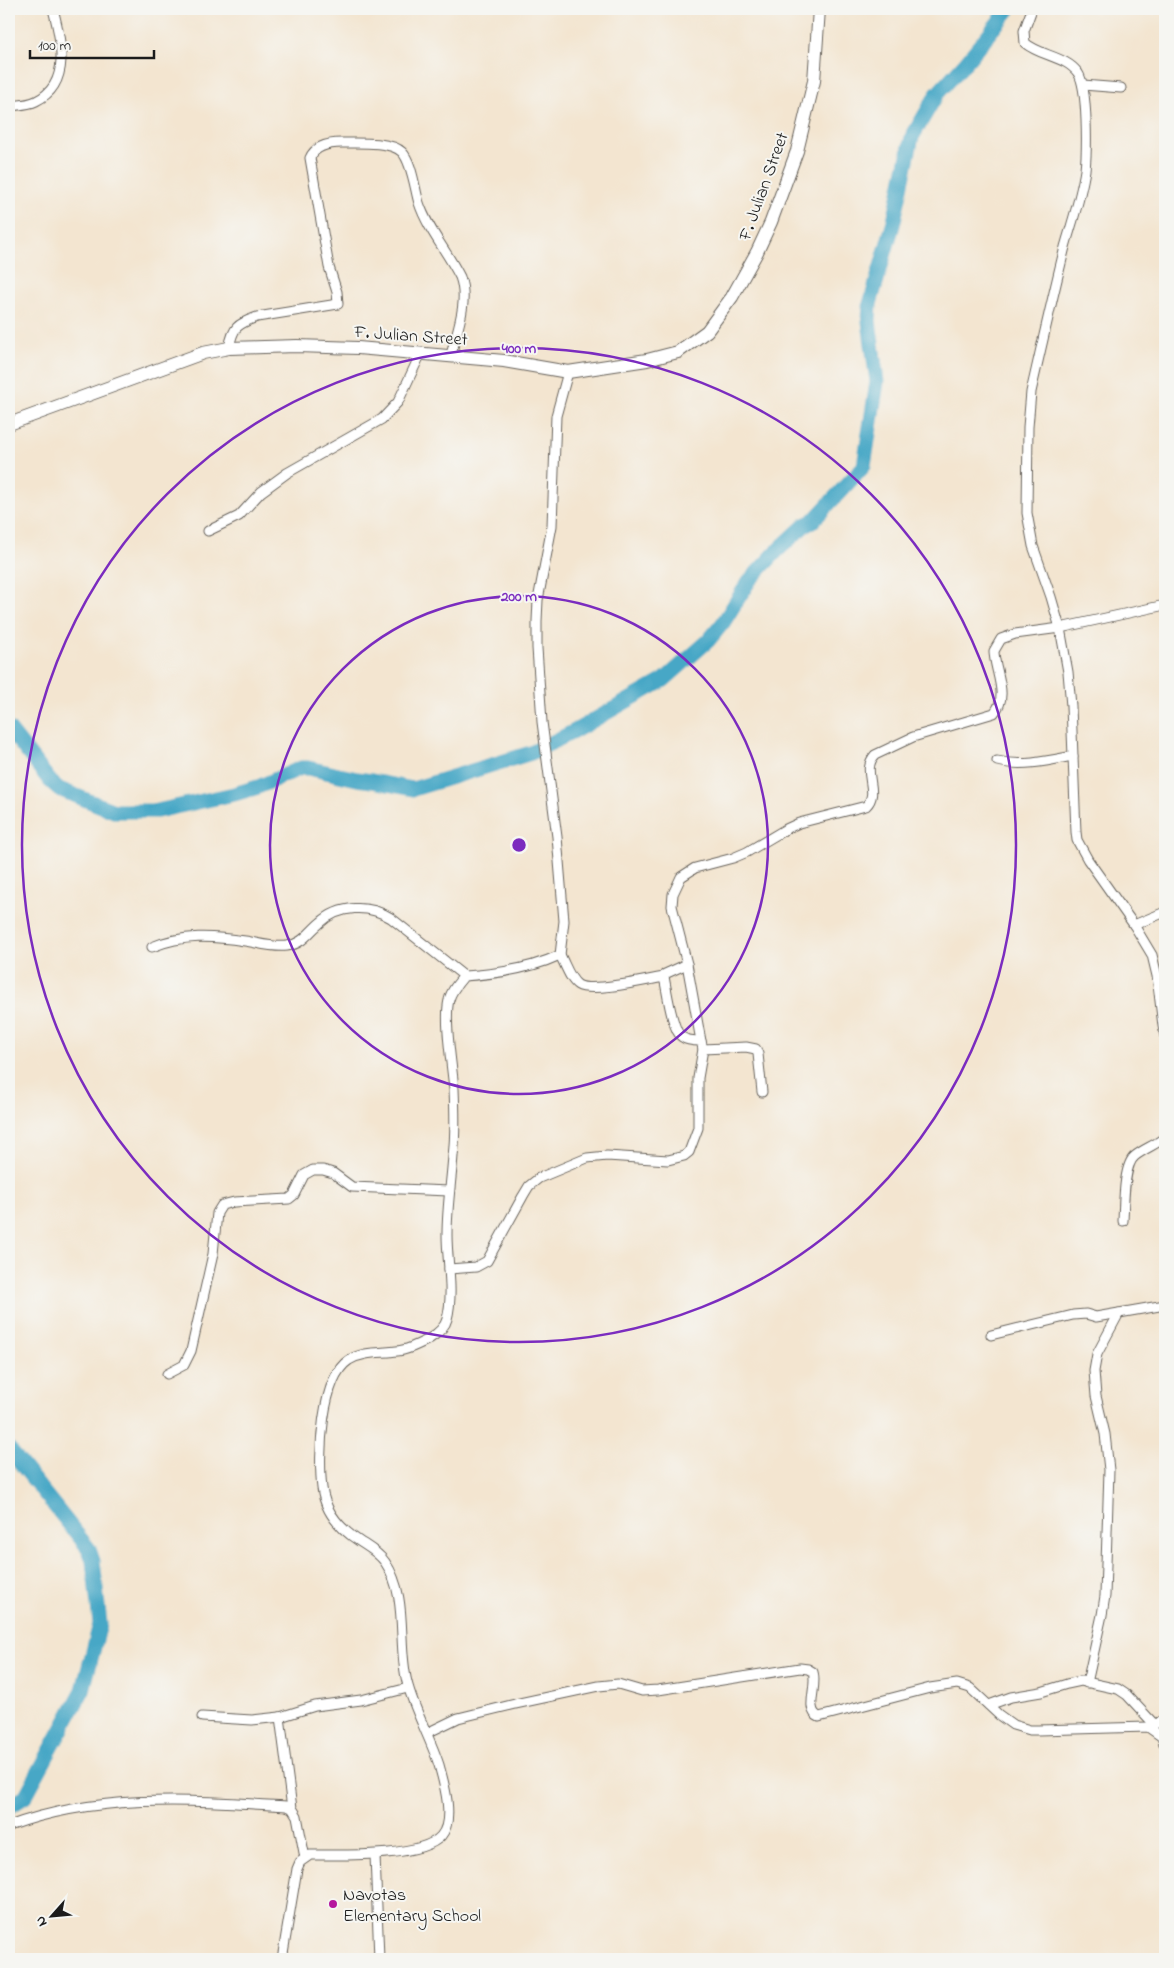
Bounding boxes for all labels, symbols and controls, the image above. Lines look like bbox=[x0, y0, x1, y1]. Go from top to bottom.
scale bar bbox=[30, 28, 154, 60]
text: 100 m bbox=[38, 35, 71, 57]
street label: F. Julian Street bbox=[733, 129, 797, 245]
street label: F. Julian Street bbox=[352, 320, 468, 354]
text: 400 m bbox=[501, 338, 537, 360]
text: 200 m bbox=[500, 586, 537, 608]
centre of rings bbox=[510, 836, 528, 854]
place label: Navotas Elementary School bbox=[343, 1883, 481, 1930]
north arrow bbox=[28, 1890, 78, 1940]
marker: Navotas Elementary School bbox=[327, 1898, 339, 1910]
text: N bbox=[30, 1912, 53, 1930]

